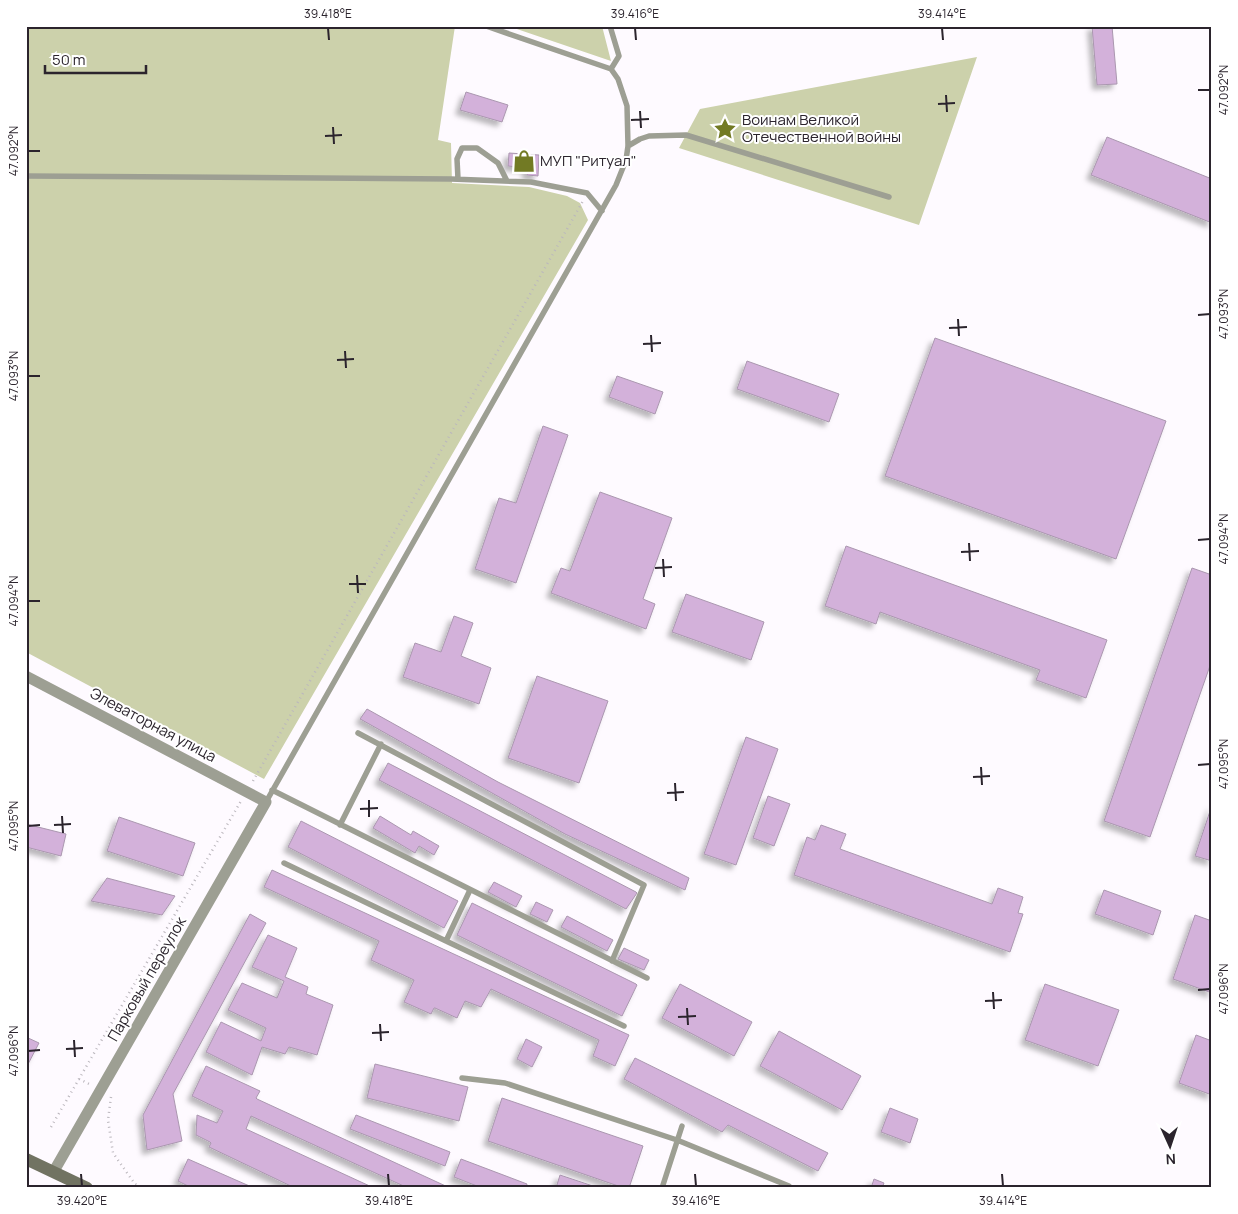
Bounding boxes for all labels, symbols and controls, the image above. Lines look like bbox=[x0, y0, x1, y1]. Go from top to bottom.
text: 39.418°E bbox=[304, 5, 352, 22]
text: 39.416°E bbox=[611, 5, 659, 22]
text: 39.414°E bbox=[918, 5, 966, 22]
scale bar bbox=[45, 42, 146, 74]
text: 50 m bbox=[52, 49, 86, 70]
text: 47.092°N bbox=[1215, 65, 1232, 115]
place label: Воинам Великой Отечественной войны bbox=[742, 109, 901, 147]
place icon: Воинам Великой Отечественной войны bbox=[712, 116, 738, 142]
text: 47.092°N bbox=[5, 126, 22, 176]
shop icon: МУП "Ритуал" bbox=[511, 148, 537, 174]
place label: МУП "Ритуал" bbox=[540, 150, 637, 171]
text: 47.093°N bbox=[1215, 289, 1232, 339]
text: 47.093°N bbox=[5, 351, 22, 401]
text: 47.094°N bbox=[1215, 514, 1232, 564]
text: 47.094°N bbox=[5, 576, 22, 626]
street label: Элеваторная улица bbox=[86, 682, 220, 767]
text: 47.095°N bbox=[1215, 739, 1232, 789]
text: 47.095°N bbox=[5, 801, 22, 851]
street label: Парковый переулок bbox=[102, 912, 191, 1045]
text: 47.096°N bbox=[1215, 963, 1232, 1015]
text: 47.096°N bbox=[5, 1025, 22, 1077]
north arrow bbox=[1146, 1122, 1196, 1172]
text: N bbox=[1165, 1150, 1176, 1169]
text: 39.420°E bbox=[57, 1192, 107, 1209]
text: 39.418°E bbox=[365, 1192, 413, 1209]
text: 39.416°E bbox=[672, 1192, 720, 1209]
text: 39.414°E bbox=[979, 1192, 1027, 1209]

